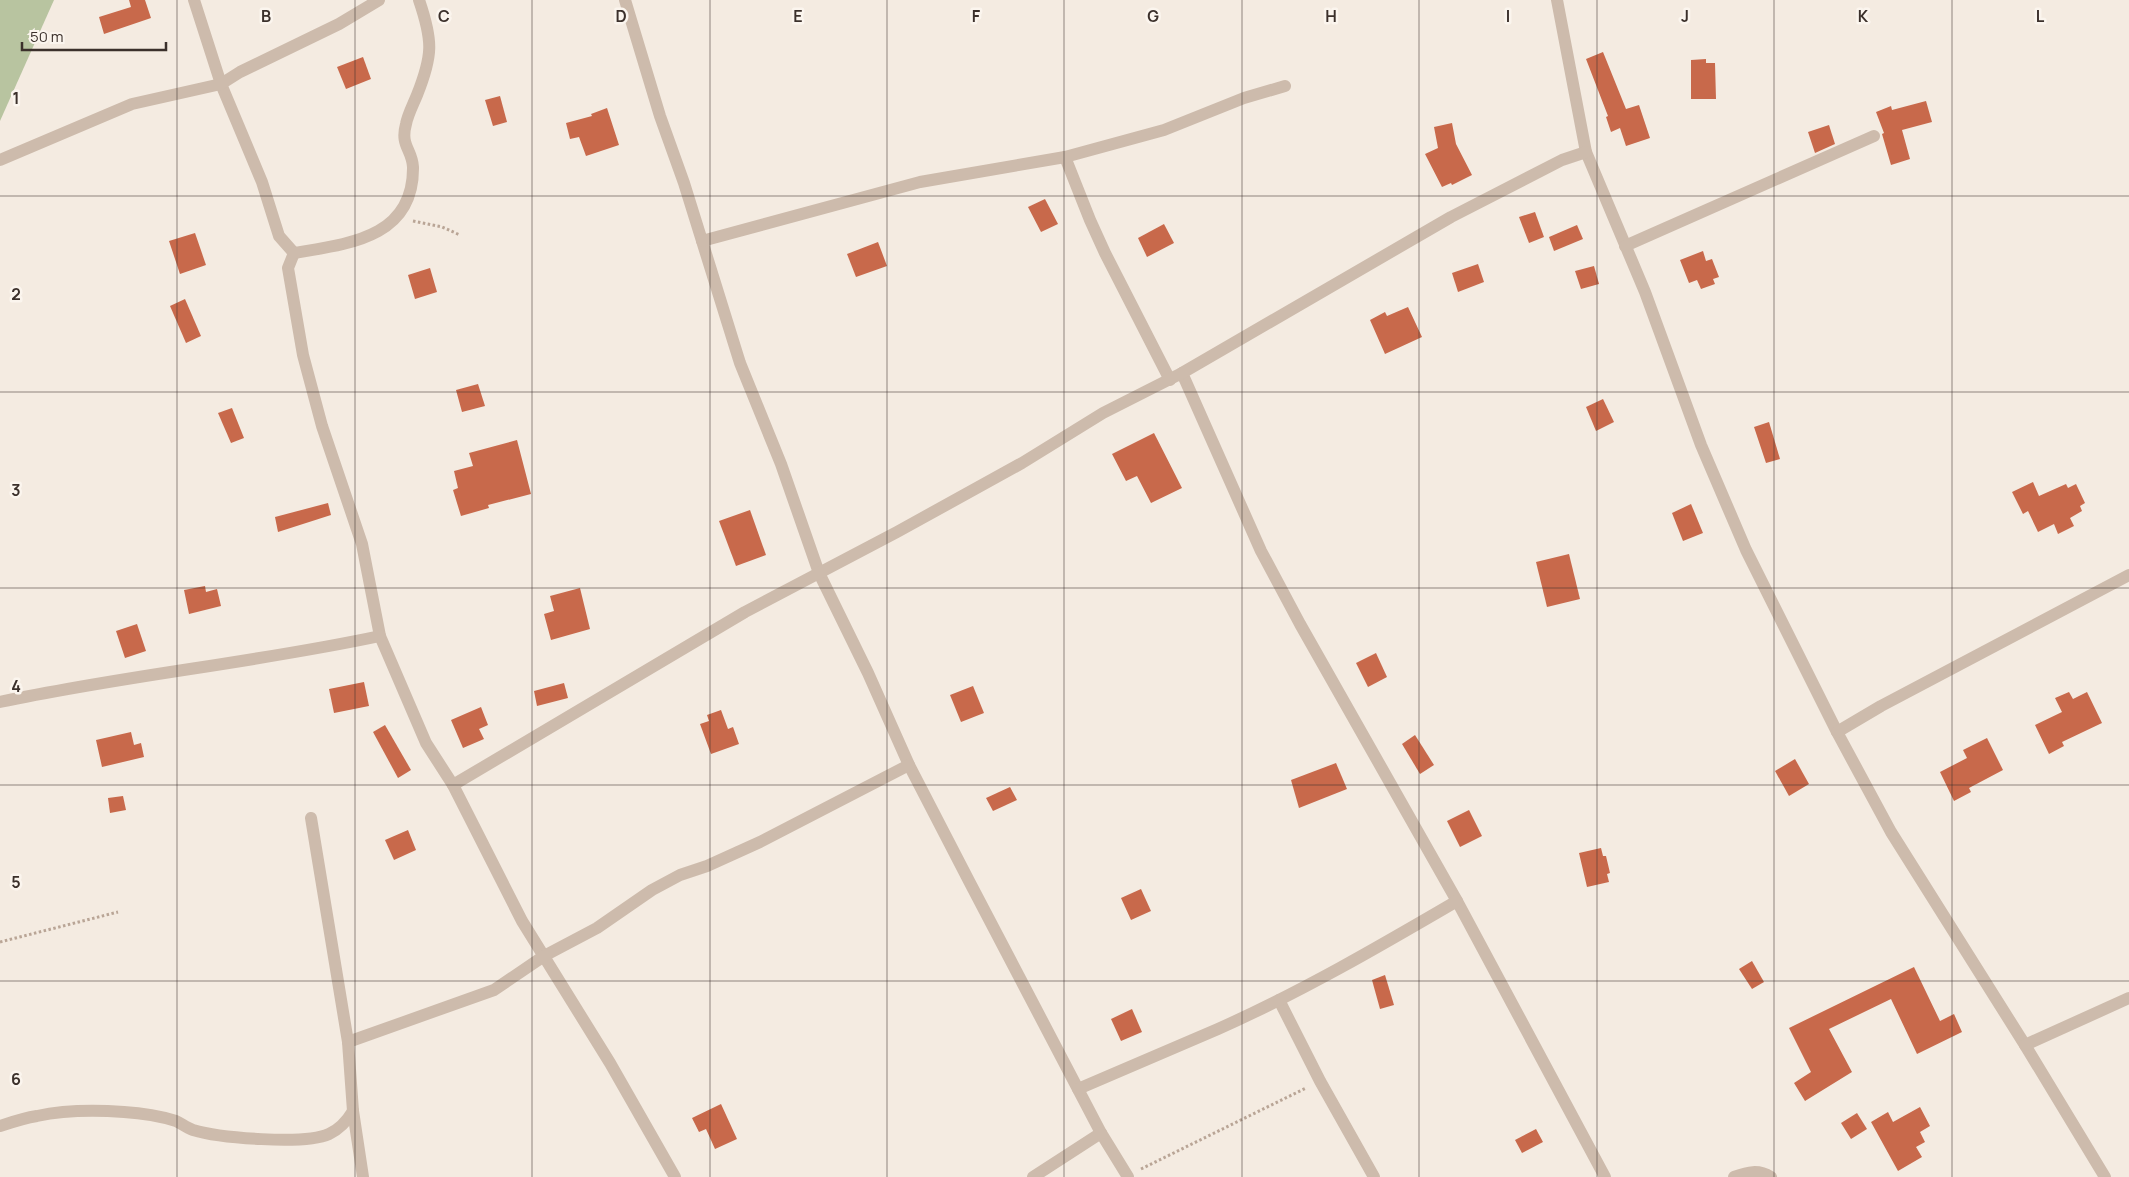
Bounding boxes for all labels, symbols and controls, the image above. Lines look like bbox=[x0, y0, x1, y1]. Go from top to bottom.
text: B bbox=[261, 5, 271, 27]
text: C bbox=[438, 5, 450, 27]
text: D bbox=[615, 5, 627, 27]
text: E bbox=[793, 5, 803, 27]
text: F bbox=[972, 5, 981, 27]
text: G bbox=[1147, 5, 1159, 27]
text: H bbox=[1325, 5, 1337, 27]
text: I bbox=[1506, 5, 1510, 27]
text: J bbox=[1681, 5, 1689, 27]
text: K bbox=[1858, 5, 1869, 27]
text: L bbox=[2036, 5, 2045, 27]
scale bar bbox=[22, 20, 166, 52]
text: 50 m bbox=[30, 26, 64, 47]
text: 1 bbox=[12, 87, 20, 109]
text: 2 bbox=[11, 283, 21, 305]
text: 3 bbox=[11, 479, 21, 501]
text: 4 bbox=[11, 675, 21, 697]
text: 5 bbox=[11, 871, 21, 893]
text: 6 bbox=[11, 1068, 21, 1090]

